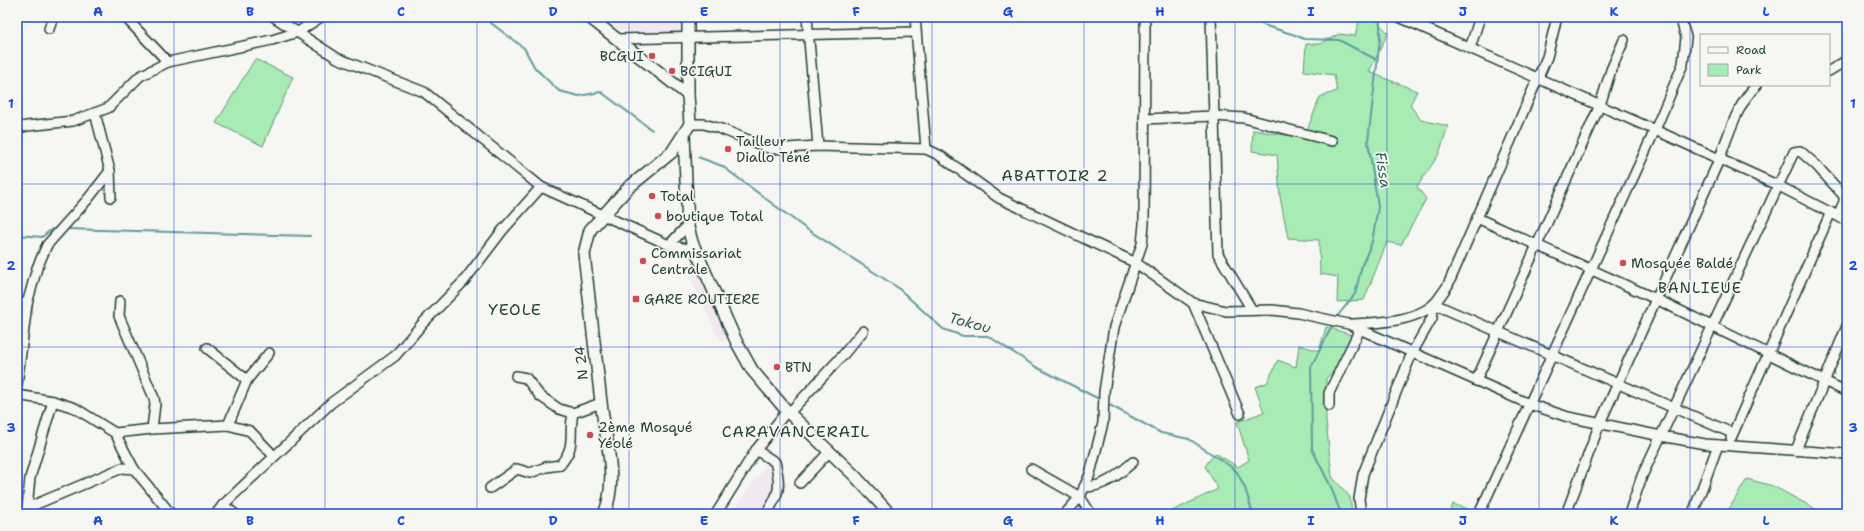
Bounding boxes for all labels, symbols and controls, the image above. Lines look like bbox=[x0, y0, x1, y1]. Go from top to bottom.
text: A bbox=[93, 3, 103, 20]
text: B bbox=[246, 3, 254, 20]
text: C bbox=[397, 3, 405, 20]
text: D bbox=[548, 3, 558, 20]
text: E bbox=[700, 3, 709, 20]
text: F bbox=[852, 3, 860, 20]
text: G bbox=[1003, 3, 1014, 20]
text: H bbox=[1155, 3, 1165, 20]
text: I bbox=[1307, 3, 1315, 20]
text: J bbox=[1459, 3, 1467, 20]
text: K bbox=[1610, 3, 1619, 20]
text: L bbox=[1762, 3, 1770, 20]
legend bbox=[1700, 34, 1830, 86]
text: Road bbox=[1736, 42, 1767, 58]
place label: BCGUI bbox=[600, 47, 644, 65]
marker: BCGUI bbox=[647, 51, 657, 61]
place label: BCIGUI bbox=[680, 62, 732, 80]
text: Park bbox=[1736, 62, 1762, 78]
marker: BCIGUI bbox=[667, 66, 677, 76]
text: 1 bbox=[8, 95, 14, 112]
text: 1 bbox=[1850, 95, 1856, 112]
place label: Tailleur Diallo Téné bbox=[736, 132, 811, 166]
marker: Tailleur Diallo Téné bbox=[723, 144, 733, 154]
water label: Fissa bbox=[1370, 150, 1396, 190]
district label: ABATTOIR 2 bbox=[1001, 165, 1109, 186]
place label: Total bbox=[660, 187, 695, 205]
marker: Total bbox=[647, 191, 657, 201]
place label: boutique Total bbox=[666, 207, 764, 225]
marker: boutique Total bbox=[653, 211, 663, 221]
place label: Commissariat Centrale bbox=[651, 244, 742, 278]
place label: Mosquée Baldé bbox=[1631, 254, 1734, 272]
marker: Commissariat Centrale bbox=[638, 256, 648, 266]
text: 2 bbox=[6, 257, 16, 274]
text: 2 bbox=[1848, 257, 1858, 274]
marker: Mosquée Baldé bbox=[1618, 258, 1628, 268]
district label: BANLIEUE bbox=[1658, 278, 1742, 298]
place label: GARE ROUTIERE bbox=[644, 290, 760, 308]
marker: GARE ROUTIERE bbox=[631, 294, 641, 304]
district label: YEOLE bbox=[488, 299, 542, 320]
water label: Tokou bbox=[947, 308, 994, 338]
street label: N 24 bbox=[570, 345, 592, 381]
place label: BTN bbox=[785, 358, 812, 376]
marker: BTN bbox=[772, 362, 782, 372]
place label: 2ème Mosqué Yéolé bbox=[598, 418, 693, 452]
text: 3 bbox=[6, 419, 16, 436]
text: 3 bbox=[1848, 419, 1858, 436]
district label: CARAVANCERAIL bbox=[722, 421, 870, 442]
marker: 2ème Mosqué Yéolé bbox=[585, 430, 595, 440]
text: A bbox=[93, 512, 103, 529]
text: B bbox=[246, 512, 254, 529]
text: C bbox=[397, 512, 405, 529]
text: D bbox=[548, 512, 558, 529]
text: E bbox=[700, 512, 709, 529]
text: F bbox=[852, 512, 860, 529]
text: G bbox=[1003, 512, 1014, 529]
text: H bbox=[1155, 512, 1165, 529]
text: I bbox=[1307, 512, 1315, 529]
text: J bbox=[1459, 512, 1467, 529]
text: K bbox=[1610, 512, 1619, 529]
text: L bbox=[1762, 512, 1770, 529]

